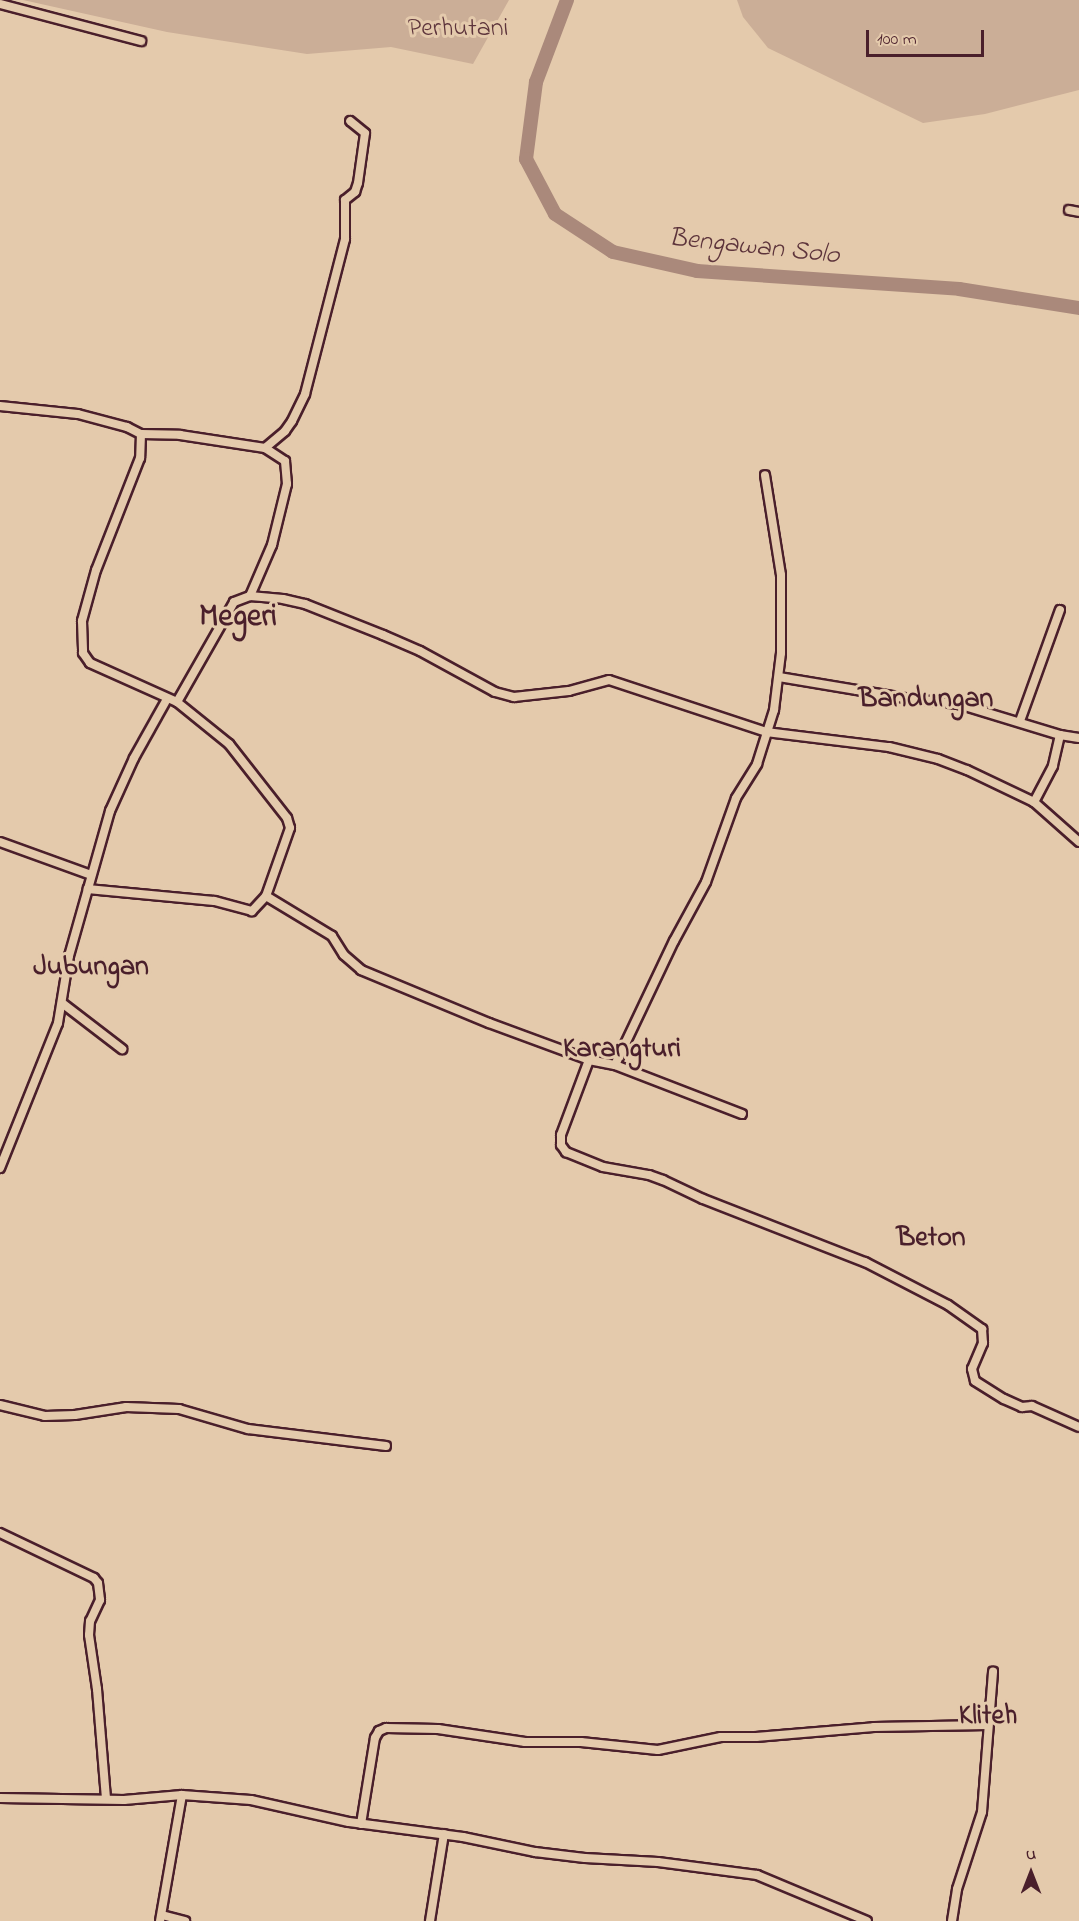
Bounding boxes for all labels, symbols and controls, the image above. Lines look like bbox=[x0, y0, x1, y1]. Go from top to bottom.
park label: Perhutani bbox=[408, 14, 508, 46]
scale bar bbox=[869, 18, 988, 56]
text: 100 m bbox=[877, 27, 917, 53]
water label: Bengawan Solo bbox=[667, 222, 841, 272]
district label: Megeri bbox=[199, 599, 277, 637]
district label: Bandungan bbox=[859, 683, 993, 717]
district label: Jubungan bbox=[33, 951, 149, 985]
district label: Karangturi bbox=[563, 1033, 681, 1067]
district label: Beton bbox=[896, 1222, 966, 1256]
district label: Kliteh bbox=[959, 1700, 1017, 1734]
north arrow bbox=[1001, 1843, 1061, 1903]
text: U bbox=[1026, 1843, 1036, 1867]

